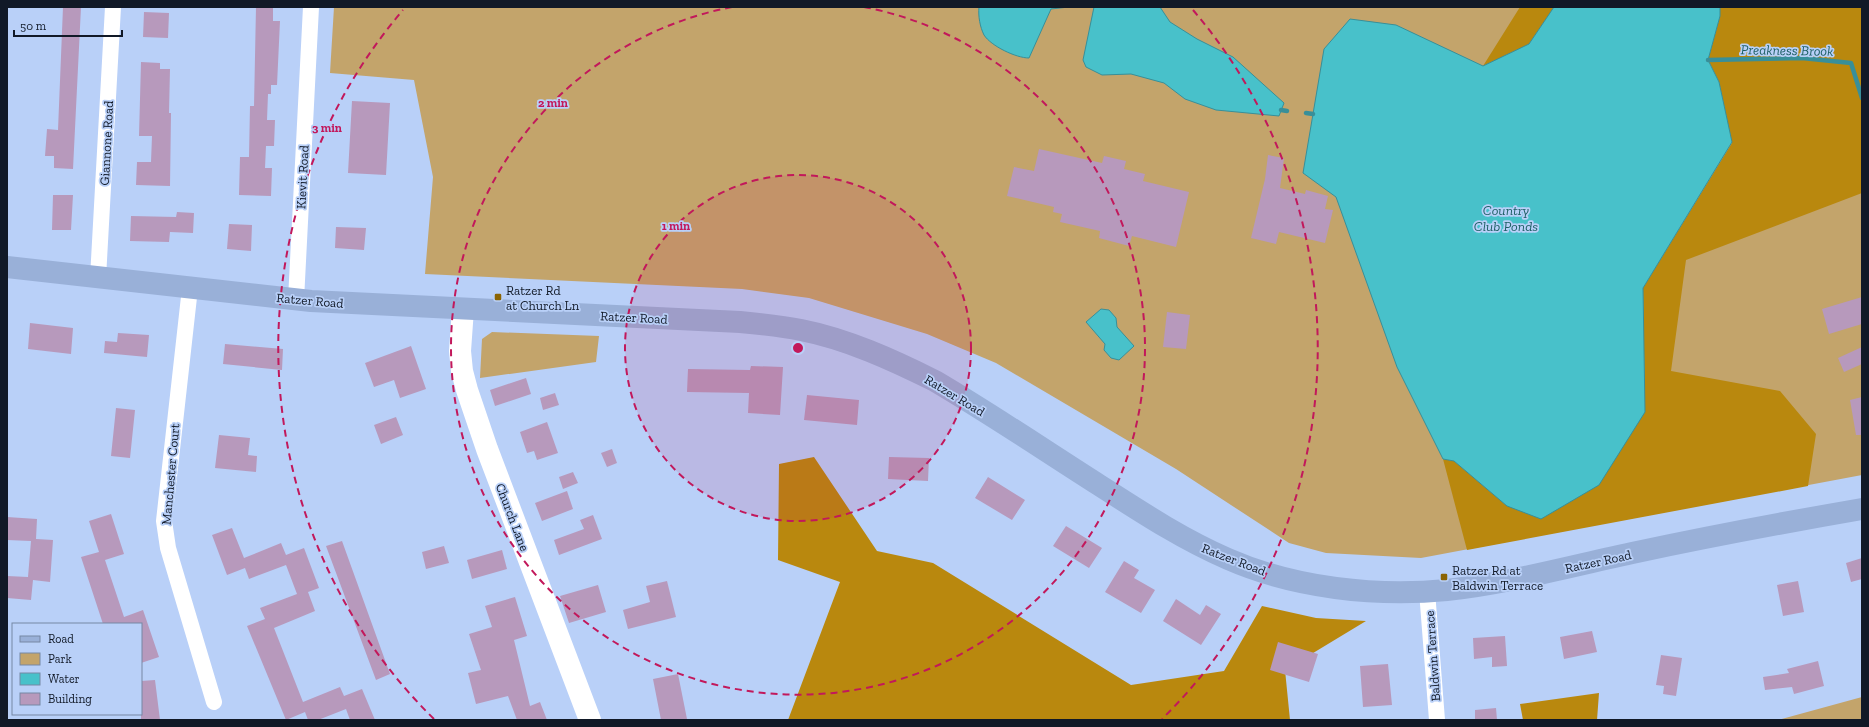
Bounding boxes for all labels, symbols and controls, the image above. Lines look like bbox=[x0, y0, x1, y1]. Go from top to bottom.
scale bar bbox=[14, 12, 122, 38]
text: 50 m bbox=[20, 19, 47, 33]
water label: Preakness Brook bbox=[1740, 41, 1834, 60]
text: 2 min bbox=[538, 96, 568, 110]
street label: Giannone Road bbox=[97, 100, 116, 186]
text: 3 min bbox=[312, 121, 342, 135]
street label: Kievit Road bbox=[293, 145, 312, 209]
water label: Country Club Ponds bbox=[1474, 202, 1538, 235]
text: 1 min bbox=[662, 219, 690, 233]
place label: Ratzer Rd at Church Ln bbox=[506, 283, 580, 313]
street label: Ratzer Road bbox=[276, 290, 344, 311]
marker: Ratzer Rd at Church Ln bbox=[493, 292, 503, 302]
street label: Ratzer Road bbox=[600, 308, 668, 327]
centre of rings bbox=[791, 341, 805, 355]
street label: Ratzer Road bbox=[922, 372, 988, 419]
street label: Manchester Court bbox=[159, 422, 182, 525]
street label: Church Lane bbox=[493, 481, 532, 553]
street label: Ratzer Road bbox=[1200, 540, 1268, 579]
street label: Ratzer Road bbox=[1564, 547, 1633, 576]
place label: Ratzer Rd at Baldwin Terrace bbox=[1452, 563, 1543, 593]
marker: Ratzer Rd at Baldwin Terrace bbox=[1439, 572, 1449, 582]
street label: Baldwin Terrace bbox=[1422, 610, 1443, 702]
legend bbox=[12, 623, 142, 715]
text: Road bbox=[48, 632, 74, 646]
text: Park bbox=[48, 652, 73, 666]
text: Water bbox=[48, 672, 80, 686]
text: Building bbox=[48, 692, 92, 706]

